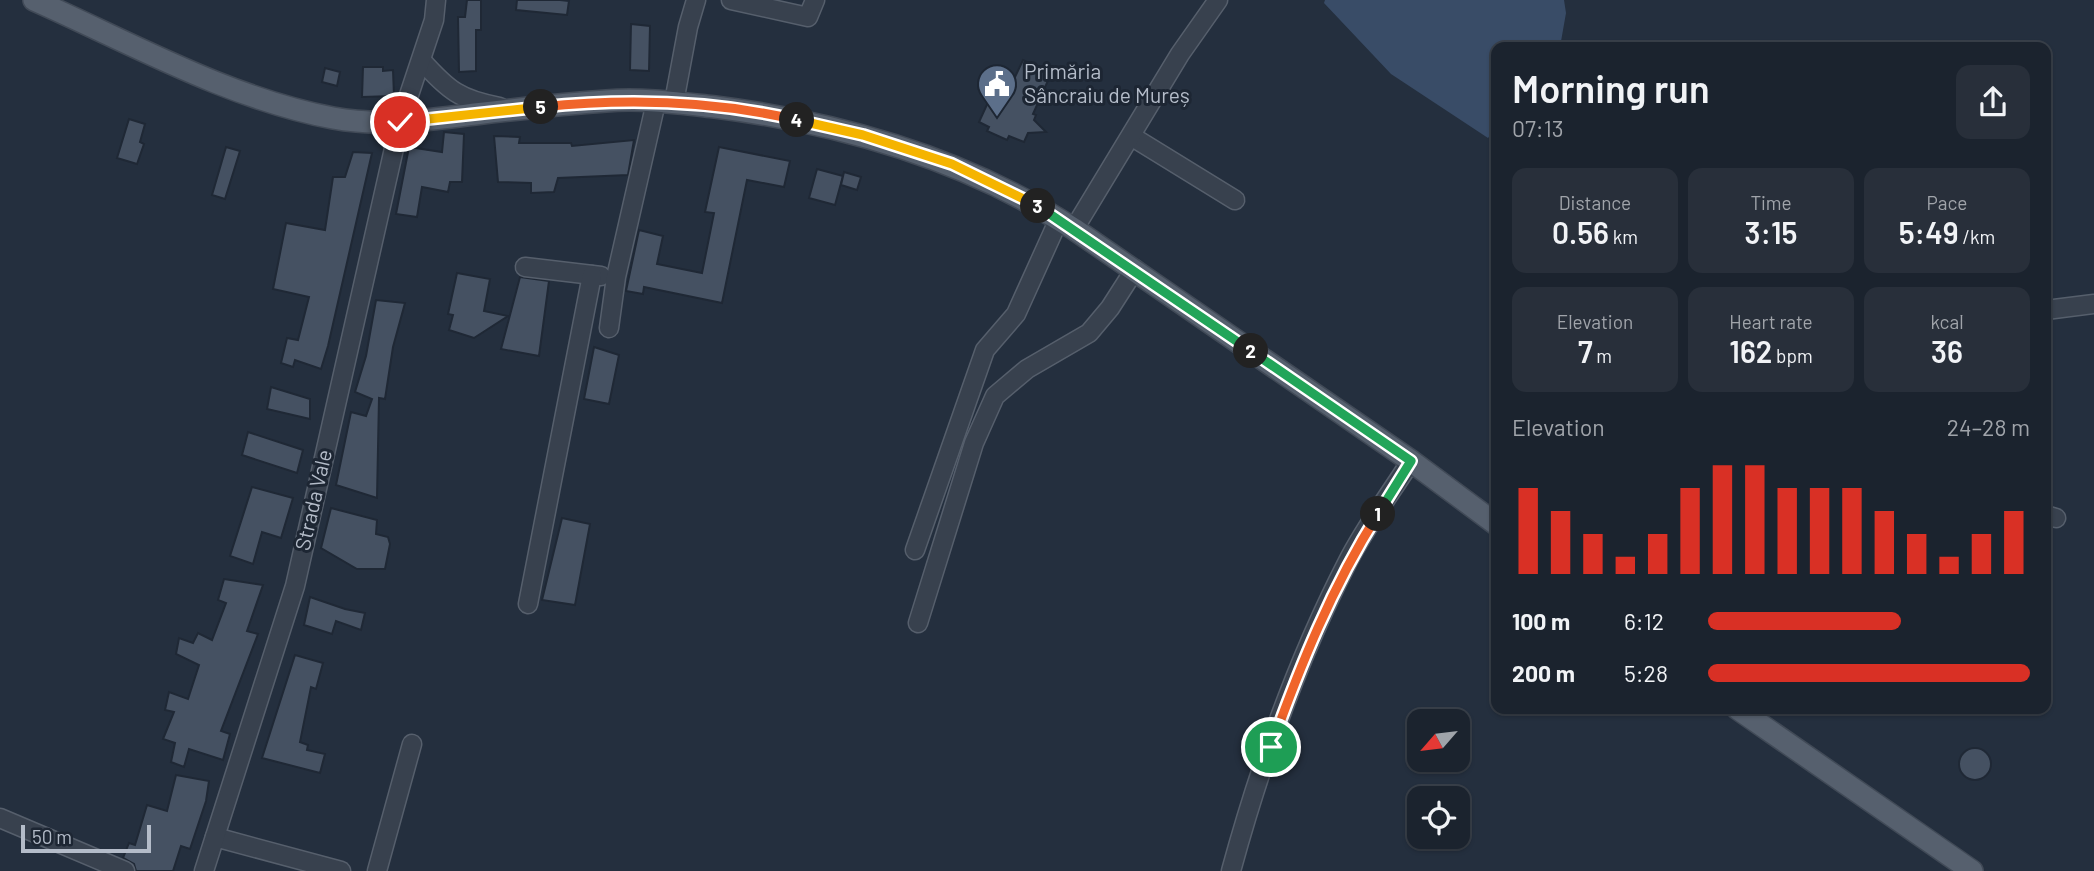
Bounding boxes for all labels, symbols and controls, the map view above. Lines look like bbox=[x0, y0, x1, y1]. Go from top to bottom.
place label: Primăria Sâncraiu de Mureș bbox=[1024, 58, 1190, 107]
public building icon: Primăria Sâncraiu de Mureș bbox=[976, 63, 1018, 118]
text: Morning run bbox=[1512, 65, 1710, 111]
button: share bbox=[1956, 65, 2030, 139]
pin: 5 bbox=[524, 90, 558, 124]
pin bbox=[370, 92, 430, 152]
text: 5 bbox=[535, 95, 546, 118]
pin: 4 bbox=[780, 102, 814, 138]
icon: check bbox=[381, 103, 419, 141]
text: 4 bbox=[791, 108, 802, 131]
text: 07:13 bbox=[1512, 114, 1564, 142]
pin: 3 bbox=[1020, 188, 1056, 224]
text: Distance bbox=[1559, 191, 1631, 214]
text: Time bbox=[1750, 191, 1792, 214]
text: Pace bbox=[1927, 191, 1967, 214]
text: 3 bbox=[1032, 194, 1043, 217]
text: 0.56 bbox=[1552, 214, 1609, 250]
text: 3:15 bbox=[1744, 214, 1798, 250]
text: 5:49 bbox=[1899, 214, 1959, 250]
text: km bbox=[1609, 225, 1638, 248]
text: /km bbox=[1959, 225, 1995, 248]
text: Elevation bbox=[1557, 310, 1633, 333]
text: Heart rate bbox=[1729, 310, 1813, 333]
text: kcal bbox=[1930, 310, 1964, 333]
text: 7 bbox=[1578, 333, 1593, 369]
text: 162 bbox=[1729, 333, 1772, 369]
text: 36 bbox=[1931, 333, 1963, 369]
pin: 2 bbox=[1234, 334, 1268, 368]
text: 2 bbox=[1245, 339, 1256, 362]
text: m bbox=[1593, 344, 1612, 367]
text: bpm bbox=[1772, 344, 1813, 367]
text: Elevation bbox=[1512, 413, 1605, 441]
text: 24–28 m bbox=[1947, 413, 2030, 441]
street label: Strada Vale bbox=[289, 447, 336, 553]
pin: 1 bbox=[1360, 496, 1396, 532]
text: 1 bbox=[1374, 502, 1381, 525]
text: 100 m bbox=[1512, 607, 1570, 635]
text: 6:12 bbox=[1624, 607, 1664, 635]
text: 200 m bbox=[1512, 659, 1575, 687]
text: 5:28 bbox=[1624, 659, 1668, 687]
north arrow bbox=[1407, 709, 1470, 772]
map controls bbox=[1407, 709, 1470, 849]
pin bbox=[1241, 717, 1301, 777]
icon: arrive bbox=[1252, 728, 1290, 766]
button: locate bbox=[1407, 786, 1470, 849]
scale bar bbox=[21, 822, 150, 854]
text: 50 m bbox=[32, 825, 72, 848]

